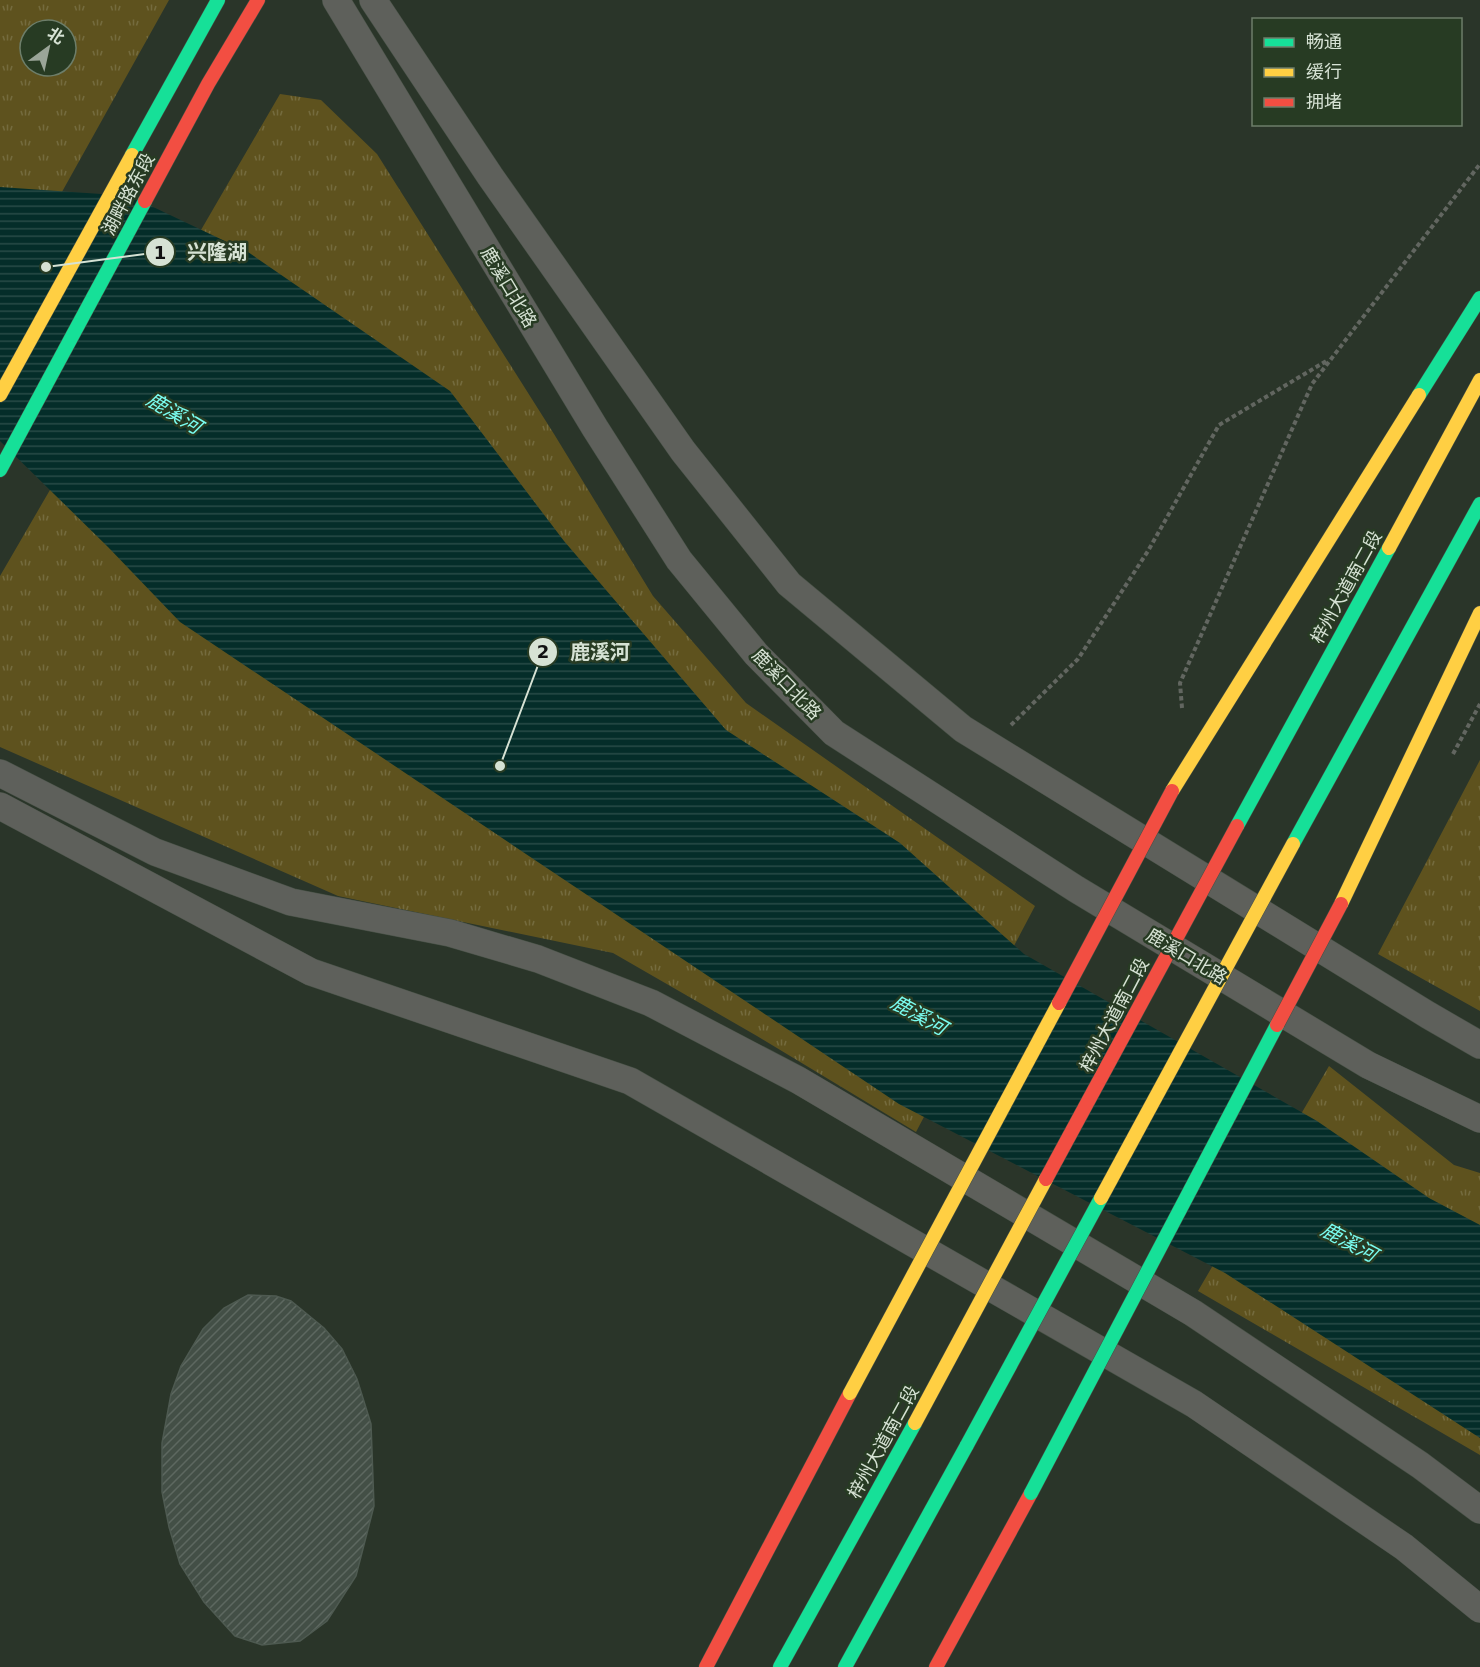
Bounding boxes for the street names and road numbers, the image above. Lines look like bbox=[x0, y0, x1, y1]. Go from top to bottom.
street label: 湖畔路东段 bbox=[98, 149, 158, 239]
street label: 鹿溪口北路 bbox=[477, 243, 541, 331]
street label: 梓州大道南二段 bbox=[1306, 527, 1386, 647]
street label: 鹿溪口北路 bbox=[748, 644, 826, 724]
street label: 鹿溪口北路 bbox=[1143, 924, 1231, 988]
street label: 梓州大道南二段 bbox=[1075, 954, 1153, 1076]
street label: 梓州大道南二段 bbox=[843, 1382, 923, 1502]

